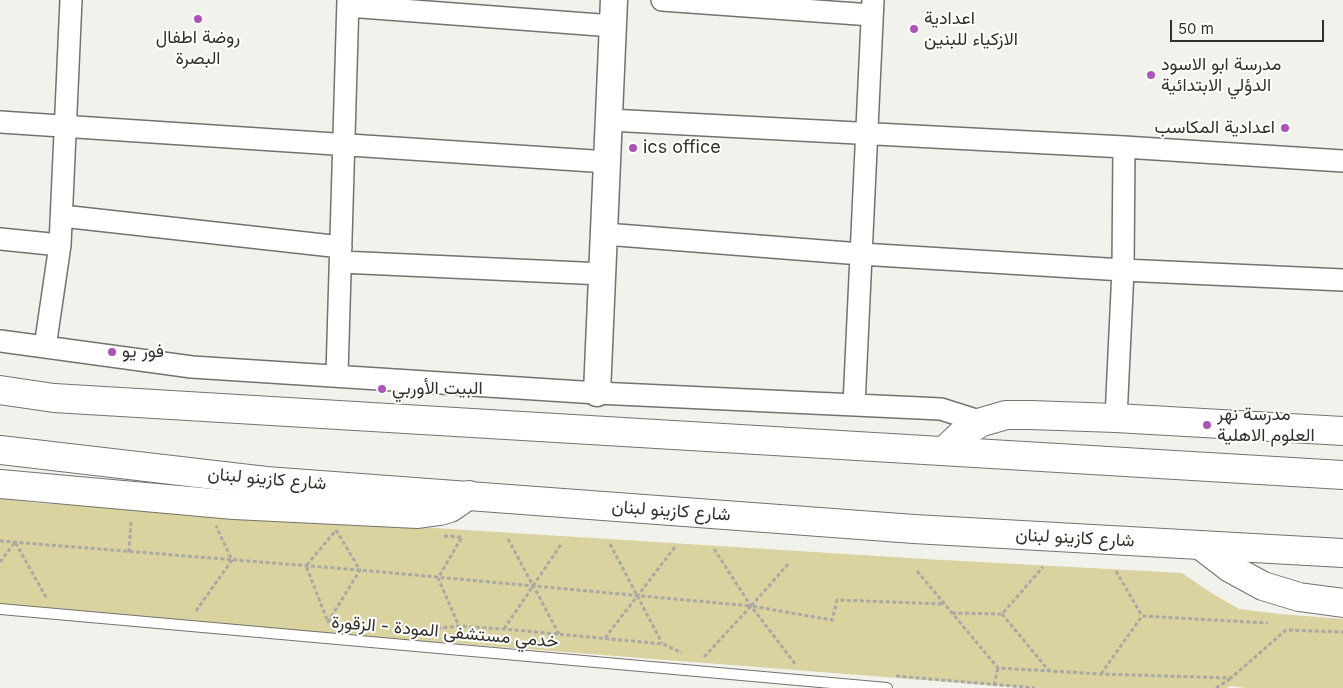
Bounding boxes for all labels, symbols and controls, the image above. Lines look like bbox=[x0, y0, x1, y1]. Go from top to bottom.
place label: اعدادية الازكياء للبنين bbox=[924, 8, 1018, 50]
scale bar bbox=[1173, 10, 1327, 42]
marker: روضة اطفال البصرة bbox=[192, 13, 204, 25]
text: 50 m bbox=[1178, 19, 1214, 38]
marker: اعدادية الازكياء للبنين bbox=[908, 23, 920, 35]
place label: روضة اطفال البصرة bbox=[156, 27, 240, 70]
place label: مدرسة ابو الاسود الدؤلي الابتدائية bbox=[1161, 54, 1281, 96]
marker: مدرسة ابو الاسود الدؤلي الابتدائية bbox=[1145, 69, 1157, 81]
place label: اعدادية المكاسب bbox=[1155, 117, 1275, 139]
marker: اعدادية المكاسب bbox=[1279, 122, 1291, 134]
place label: ics office bbox=[643, 137, 721, 159]
marker: ics office bbox=[627, 142, 639, 154]
place label: فور يو bbox=[122, 341, 164, 363]
marker: فور يو bbox=[106, 346, 118, 358]
place label: البيت الأوربي bbox=[392, 378, 483, 400]
marker: البيت الأوربي bbox=[376, 383, 388, 395]
place label: مدرسة نهر العلوم الاهلية bbox=[1217, 404, 1315, 446]
marker: مدرسة نهر العلوم الاهلية bbox=[1201, 419, 1213, 431]
street label: شارع كازينو لبنان bbox=[207, 463, 327, 495]
street label: شارع كازينو لبنان bbox=[611, 496, 731, 526]
street label: شارع كازينو لبنان bbox=[1015, 524, 1135, 552]
street label: خدمي مستشفى المودة - الزقورة bbox=[330, 611, 560, 653]

